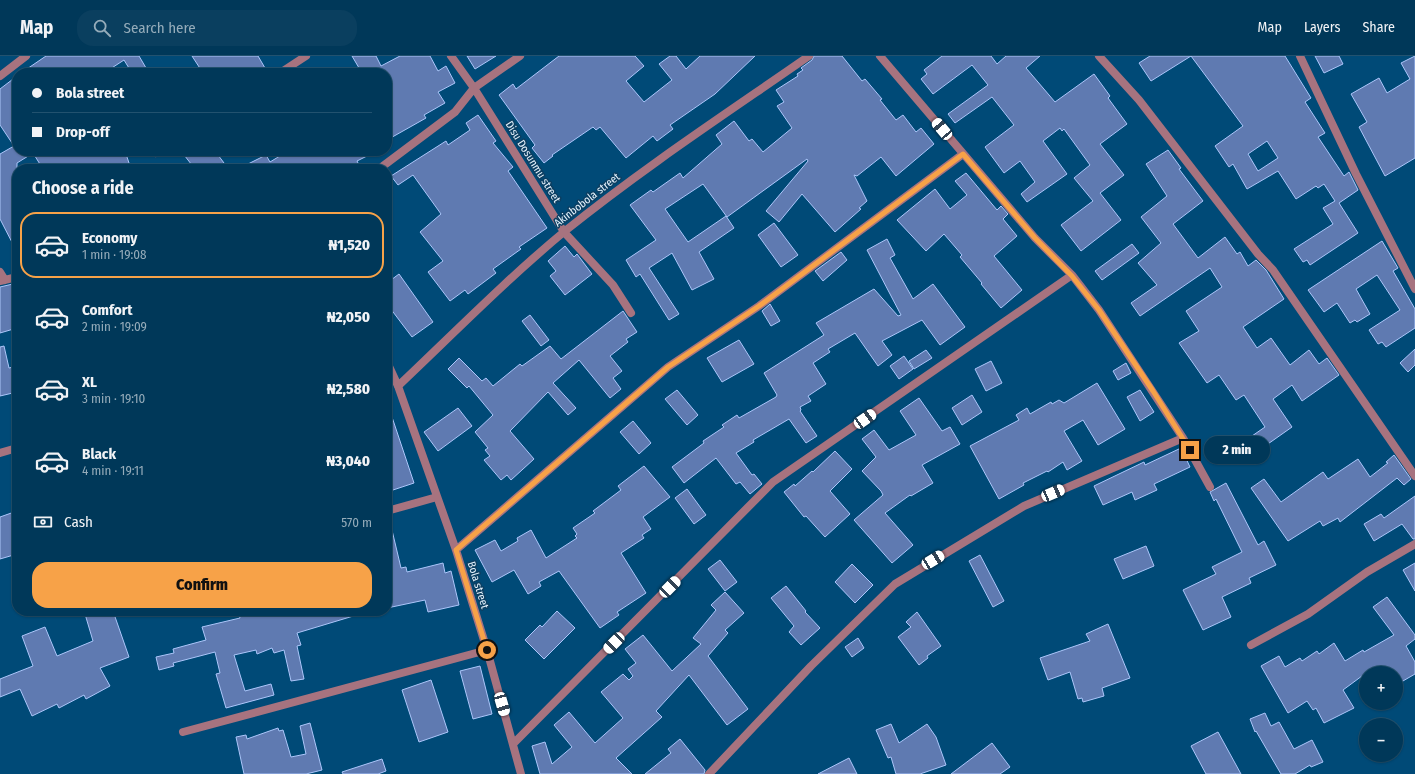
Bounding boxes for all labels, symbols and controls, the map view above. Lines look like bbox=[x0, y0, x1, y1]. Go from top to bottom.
search box bbox=[77, 10, 357, 46]
text: Map bbox=[20, 16, 53, 39]
icon: search bbox=[91, 17, 113, 39]
text: Search here bbox=[123, 19, 196, 37]
text: Map bbox=[1258, 19, 1282, 36]
text: Layers bbox=[1304, 19, 1340, 36]
text: Share bbox=[1362, 19, 1395, 36]
text: Bola street bbox=[56, 84, 124, 102]
car bbox=[930, 116, 954, 142]
street label: Disu Dosunmu street bbox=[503, 119, 564, 206]
text: Drop-off bbox=[56, 123, 110, 141]
street label: Akinbobola street bbox=[552, 170, 623, 230]
text: Choose a ride bbox=[32, 177, 134, 199]
icon: car bbox=[34, 227, 70, 263]
text: Economy bbox=[82, 229, 137, 247]
text: ₦1,520 bbox=[328, 236, 370, 254]
text: 1 min · 19:08 bbox=[82, 247, 147, 262]
icon: car bbox=[34, 299, 70, 335]
text: Comfort bbox=[82, 301, 133, 319]
text: ₦2,050 bbox=[327, 308, 370, 326]
text: 2 min · 19:09 bbox=[82, 319, 147, 334]
icon: car bbox=[34, 371, 70, 407]
text: XL bbox=[82, 373, 97, 391]
text: ₦2,580 bbox=[327, 380, 370, 398]
text: 3 min · 19:10 bbox=[82, 391, 145, 406]
car bbox=[852, 407, 878, 431]
callout: 2 min bbox=[1204, 436, 1270, 464]
route end bbox=[1181, 441, 1199, 459]
text: 2 min bbox=[1223, 442, 1251, 457]
icon: car bbox=[34, 443, 70, 479]
text: Black bbox=[82, 445, 116, 463]
text: ₦3,040 bbox=[326, 452, 370, 470]
text: 4 min · 19:11 bbox=[82, 463, 144, 478]
car bbox=[1040, 483, 1066, 503]
icon: cash bbox=[32, 511, 54, 533]
text: Cash bbox=[64, 513, 93, 531]
text: 570 m bbox=[341, 515, 372, 530]
car bbox=[920, 549, 946, 571]
street label: Bola street bbox=[465, 560, 491, 611]
button: Confirm bbox=[32, 562, 372, 608]
car bbox=[657, 574, 683, 600]
car bbox=[601, 630, 627, 656]
route start bbox=[478, 641, 496, 659]
map controls bbox=[1359, 666, 1403, 762]
button: + bbox=[1359, 666, 1403, 710]
car bbox=[493, 691, 511, 717]
button: − bbox=[1359, 718, 1403, 762]

